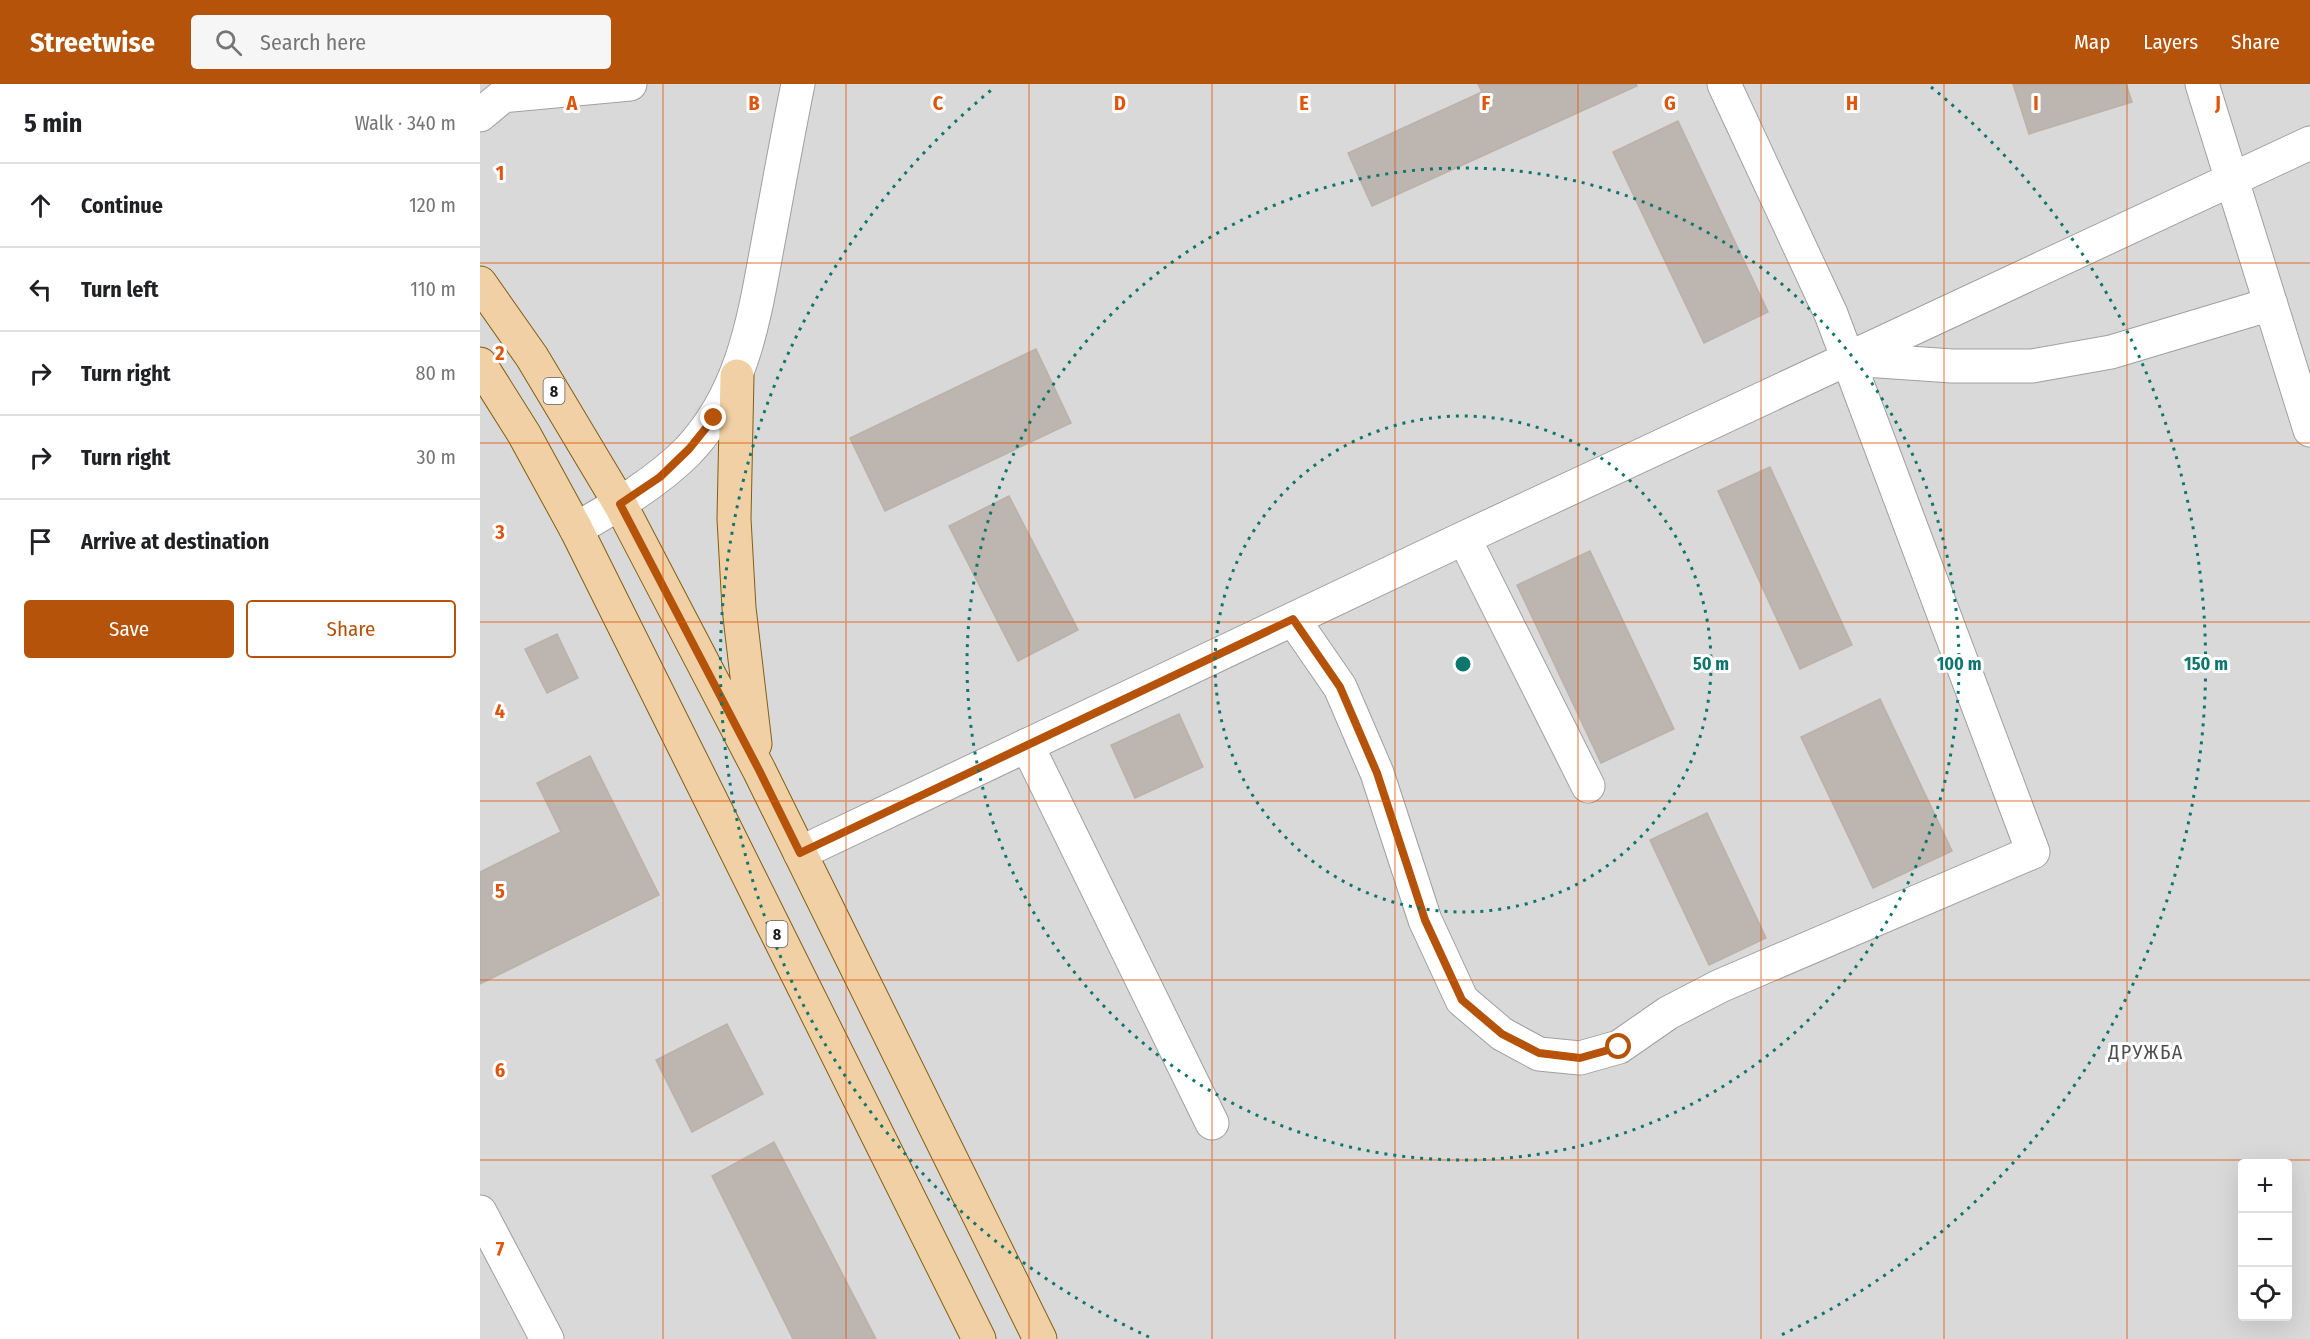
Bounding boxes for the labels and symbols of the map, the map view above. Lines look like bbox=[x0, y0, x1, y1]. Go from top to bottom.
text: A bbox=[566, 91, 579, 115]
text: B bbox=[748, 91, 760, 115]
text: C bbox=[933, 91, 944, 115]
text: D bbox=[1114, 91, 1126, 115]
text: E bbox=[1299, 91, 1309, 115]
text: F bbox=[1482, 91, 1491, 115]
text: G bbox=[1664, 91, 1676, 115]
text: H bbox=[1846, 91, 1858, 115]
text: I bbox=[2033, 91, 2039, 115]
text: J bbox=[2214, 91, 2221, 115]
text: 1 bbox=[496, 161, 504, 185]
text: 2 bbox=[494, 341, 505, 365]
road number: 8 bbox=[544, 378, 564, 404]
route end bbox=[700, 404, 726, 430]
text: 3 bbox=[494, 520, 505, 544]
text: 50 m bbox=[1693, 653, 1729, 675]
text: 100 m bbox=[1937, 653, 1981, 675]
text: 150 m bbox=[2184, 653, 2228, 675]
centre of rings bbox=[1453, 654, 1473, 674]
text: 4 bbox=[495, 699, 505, 723]
text: 5 bbox=[495, 879, 505, 903]
road number: 8 bbox=[766, 921, 788, 947]
route start bbox=[1605, 1033, 1631, 1059]
district label: ДРУЖБА bbox=[2107, 1040, 2184, 1064]
text: 6 bbox=[495, 1058, 505, 1082]
text: 7 bbox=[496, 1237, 505, 1261]

